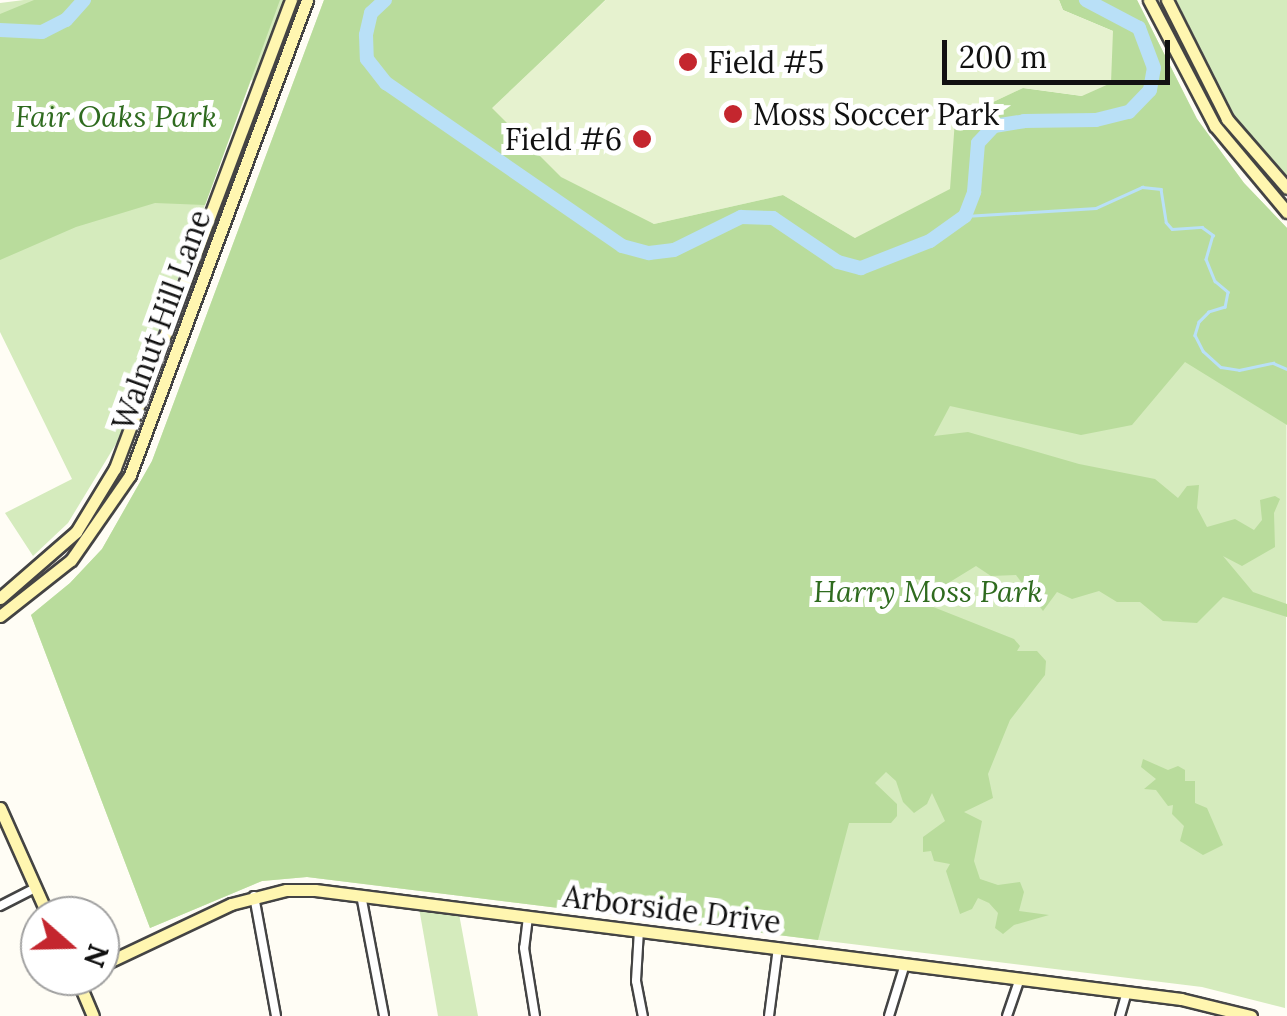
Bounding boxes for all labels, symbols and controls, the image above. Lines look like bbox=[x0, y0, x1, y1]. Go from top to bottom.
scale bar bbox=[947, 20, 1174, 82]
text: 200 m bbox=[959, 38, 1047, 76]
place label: Field #5 bbox=[708, 44, 824, 80]
marker: Field #5 bbox=[677, 51, 699, 73]
place label: Moss Soccer Park bbox=[753, 96, 999, 132]
park label: Fair Oaks Park bbox=[15, 98, 217, 134]
marker: Moss Soccer Park bbox=[722, 103, 744, 125]
place label: Field #6 bbox=[505, 121, 622, 157]
marker: Field #6 bbox=[631, 128, 653, 150]
street label: Walnut Hill Lane bbox=[104, 205, 218, 435]
park label: Harry Moss Park bbox=[813, 573, 1043, 609]
street label: Arborside Drive bbox=[561, 878, 783, 940]
north arrow bbox=[20, 896, 120, 996]
text: N bbox=[76, 939, 117, 972]

